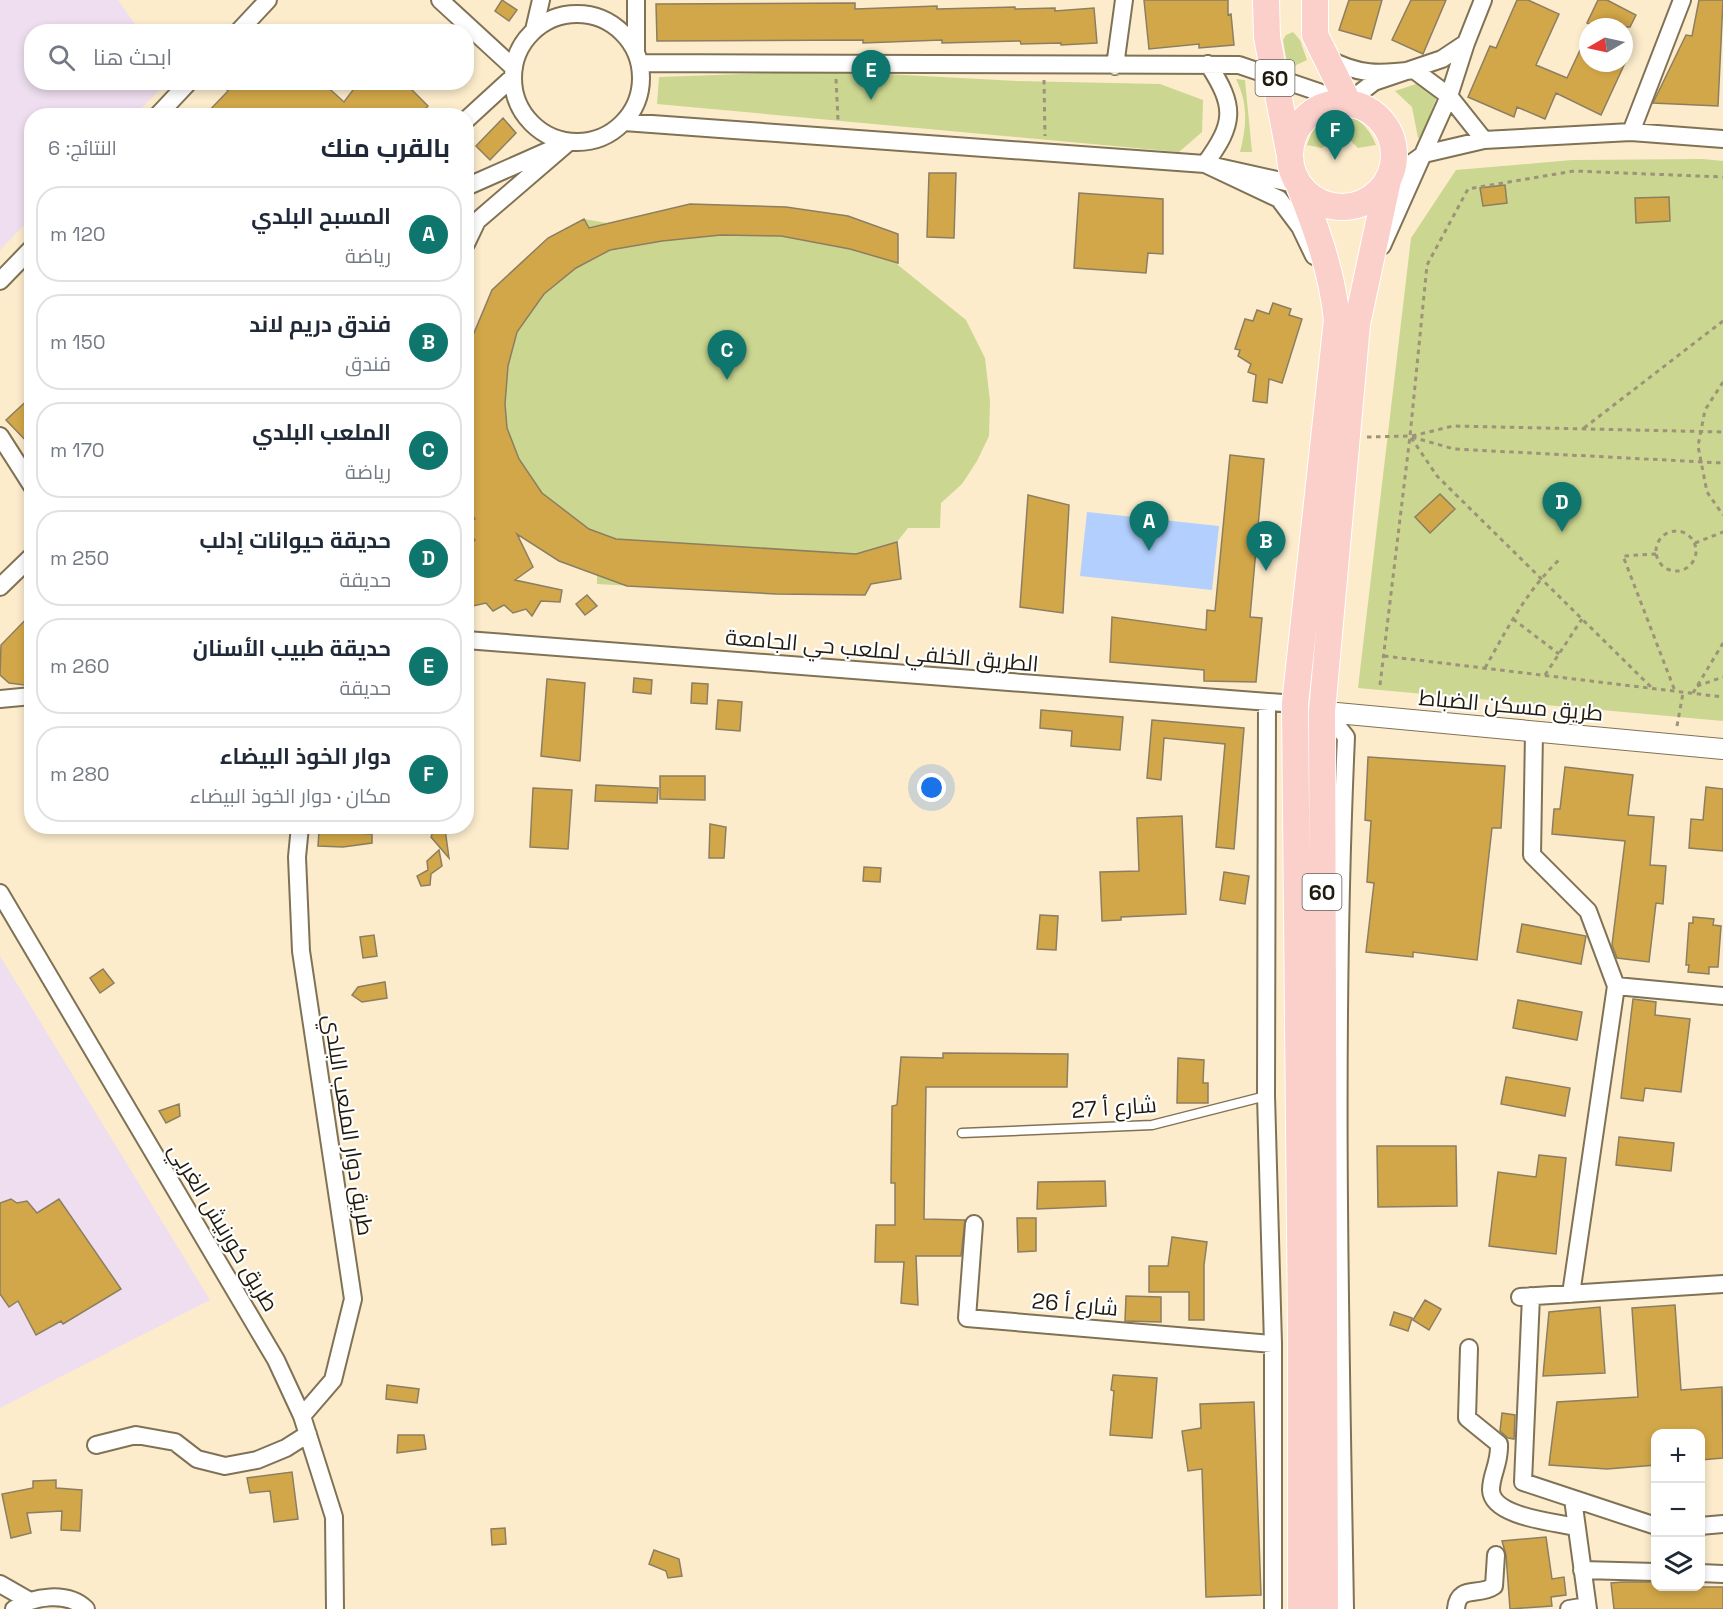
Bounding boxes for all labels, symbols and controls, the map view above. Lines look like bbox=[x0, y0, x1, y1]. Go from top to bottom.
north arrow bbox=[1579, 18, 1633, 72]
search box bbox=[24, 24, 474, 90]
icon: search bbox=[45, 41, 78, 74]
text: ابحث هنا bbox=[93, 43, 172, 71]
pin: E bbox=[852, 51, 890, 100]
road number: 60 bbox=[1256, 60, 1294, 96]
pin: F bbox=[1316, 110, 1354, 160]
text: بالقرب منك bbox=[321, 131, 450, 165]
text: النتائج: 6 bbox=[48, 135, 117, 161]
text: المسبح البلدي bbox=[251, 202, 391, 230]
text: 120 m bbox=[50, 221, 106, 247]
text: A bbox=[422, 221, 435, 247]
text: رياضة bbox=[345, 243, 391, 269]
text: فندق دريم لاند bbox=[249, 310, 391, 338]
text: 150 m bbox=[50, 329, 106, 355]
text: B bbox=[422, 329, 435, 355]
pin: C bbox=[708, 330, 746, 380]
text: فندق bbox=[345, 351, 391, 377]
text: الملعب البلدي bbox=[252, 418, 391, 446]
text: 170 m bbox=[50, 437, 105, 463]
text: C bbox=[422, 437, 435, 463]
text: رياضة bbox=[345, 459, 391, 485]
pin: D bbox=[1542, 482, 1582, 532]
pin: A bbox=[1130, 502, 1168, 551]
pin: B bbox=[1246, 522, 1286, 571]
text: حديقة حيوانات إدلب bbox=[199, 526, 391, 554]
text: 250 m bbox=[50, 545, 109, 571]
text: D bbox=[422, 545, 435, 571]
text: حديقة bbox=[340, 567, 391, 593]
street label: الطريق الخلفي لملعب حي الجامعة bbox=[724, 622, 1040, 681]
text: حديقة طبيب الأسنان bbox=[193, 634, 391, 662]
text: 260 m bbox=[50, 653, 109, 679]
text: E bbox=[423, 653, 434, 679]
text: حديقة bbox=[340, 675, 391, 701]
street label: طريق مسكن الضباط bbox=[1418, 683, 1604, 727]
text: دوار الخوذ البيضاء bbox=[220, 742, 391, 770]
text: 280 m bbox=[50, 761, 110, 787]
text: F bbox=[423, 761, 434, 787]
your location bbox=[917, 773, 946, 802]
text: مكان · دوار الخوذ البيضاء bbox=[190, 783, 391, 809]
road number: 60 bbox=[1302, 874, 1342, 910]
street label: طريق دوار الملعب البلدي bbox=[315, 1012, 380, 1238]
street label: شارع أ 27 bbox=[1070, 1090, 1158, 1125]
street label: طريق كورنيش الغربي bbox=[160, 1138, 285, 1318]
street label: شارع أ 26 bbox=[1031, 1286, 1119, 1323]
map controls bbox=[1651, 1429, 1705, 1591]
button: + bbox=[1651, 1429, 1705, 1483]
button: − bbox=[1651, 1483, 1705, 1537]
button: layers bbox=[1651, 1537, 1705, 1591]

